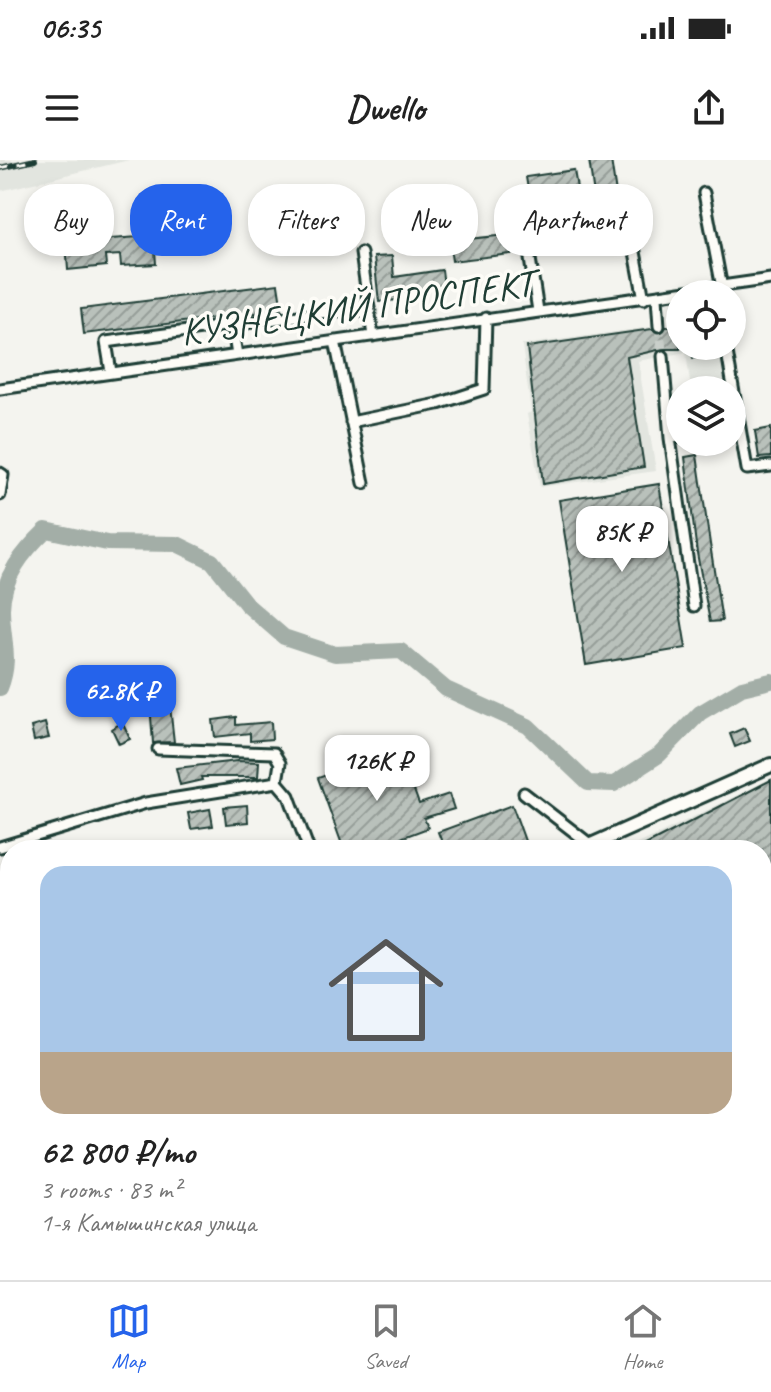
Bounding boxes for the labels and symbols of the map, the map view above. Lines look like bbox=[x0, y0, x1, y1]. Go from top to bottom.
street label: КУЗНЕЦКИЙ ПРОСПЕКТ bbox=[178, 258, 546, 355]
pin: 85K ₽ bbox=[566, 506, 678, 574]
pin: 62.8K ₽ bbox=[47, 665, 195, 733]
pin: 126K ₽ bbox=[312, 735, 442, 803]

